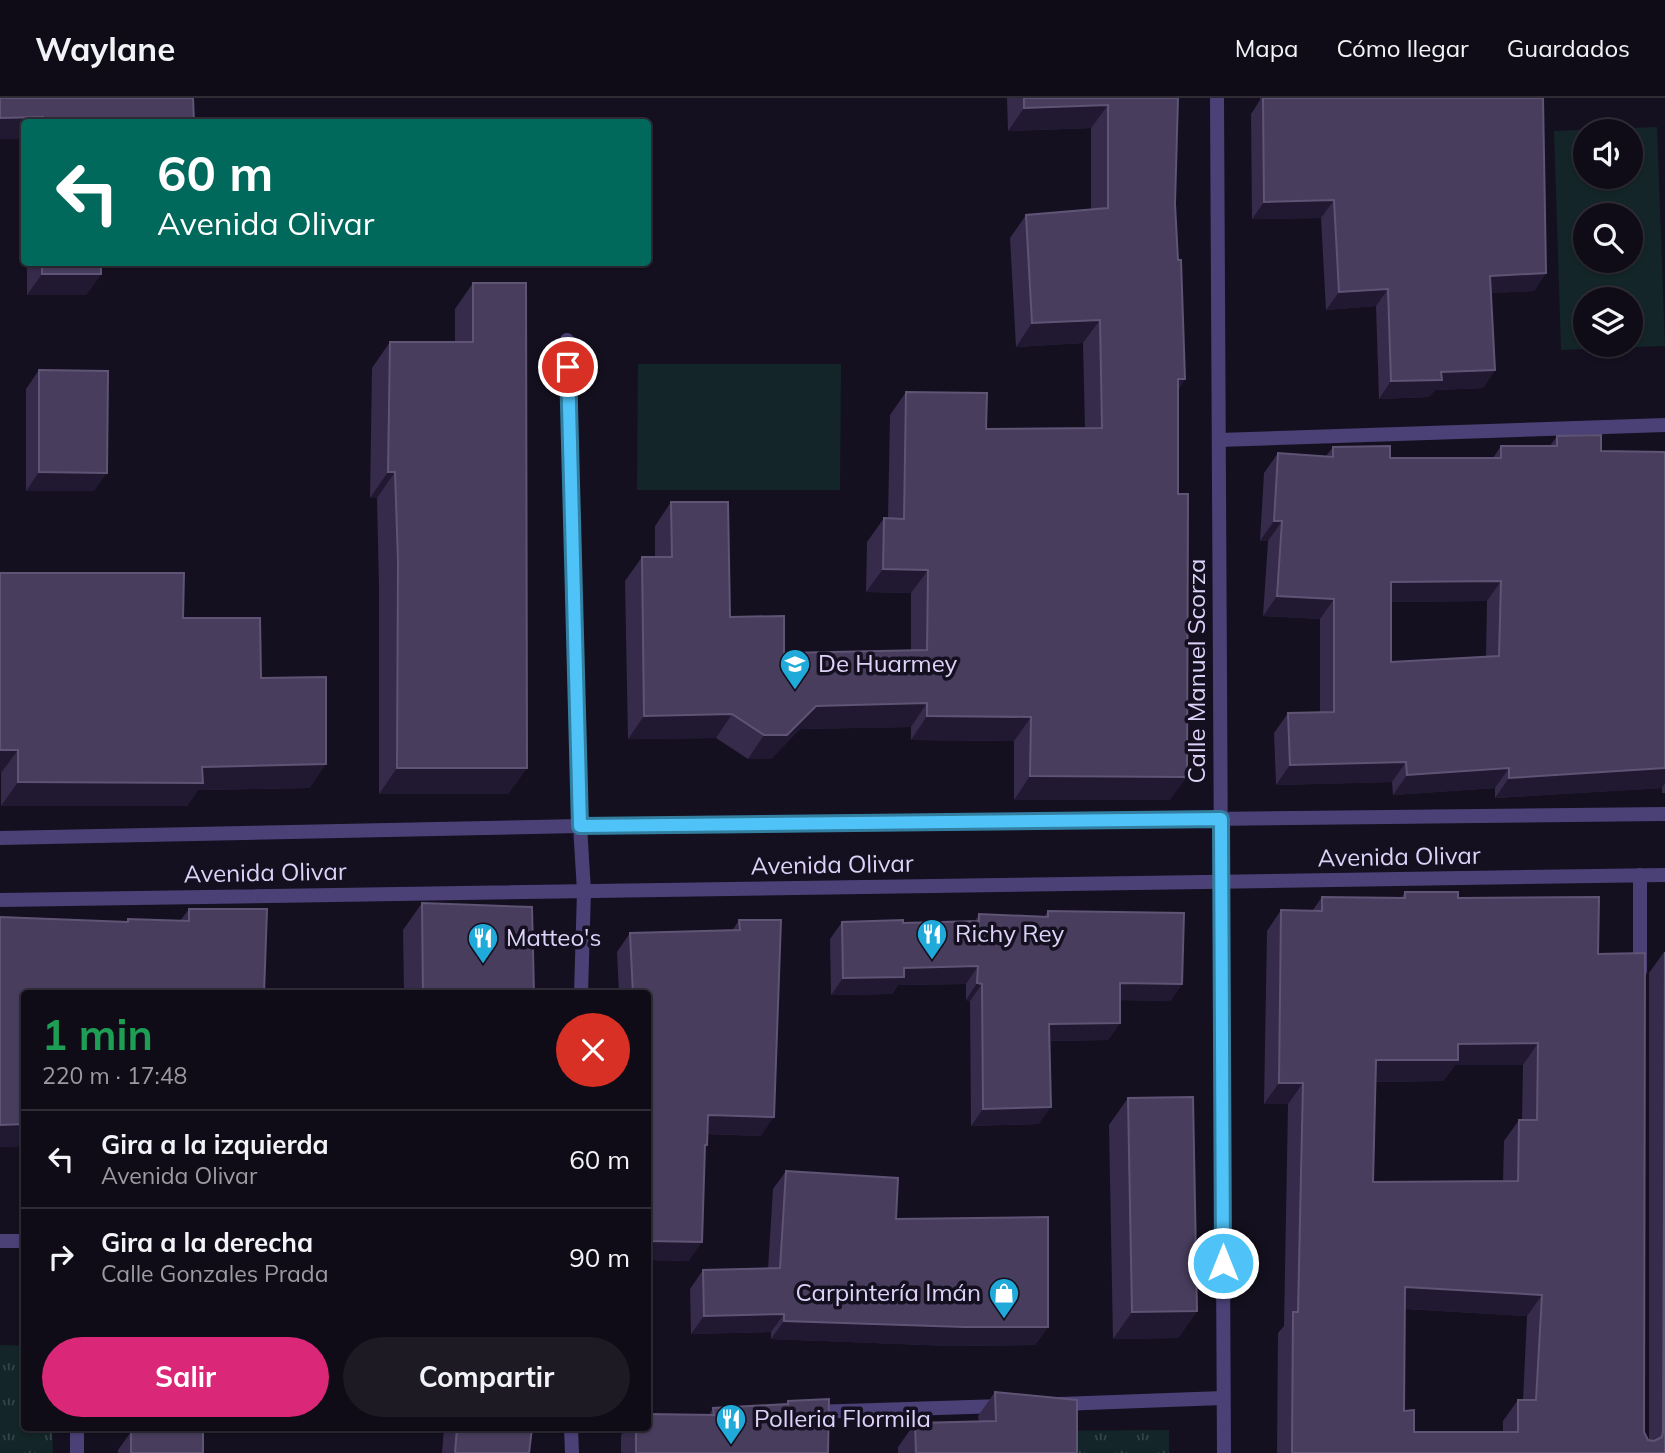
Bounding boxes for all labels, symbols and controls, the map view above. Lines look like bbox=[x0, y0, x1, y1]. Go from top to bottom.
text: Waylane bbox=[35, 28, 175, 69]
text: Mapa bbox=[1235, 33, 1298, 63]
text: Cómo llegar bbox=[1336, 33, 1469, 63]
text: Guardados bbox=[1507, 33, 1630, 63]
map controls bbox=[1573, 119, 1643, 357]
button: sound bbox=[1573, 119, 1643, 189]
text: 60 m bbox=[157, 142, 273, 203]
icon: left bbox=[42, 147, 133, 238]
text: Avenida Olivar bbox=[157, 203, 374, 243]
button: search bbox=[1573, 203, 1643, 273]
button: layers bbox=[1573, 287, 1643, 357]
pin bbox=[538, 337, 598, 397]
icon: arrive bbox=[549, 348, 587, 386]
street label: Calle Manuel Scorza bbox=[1181, 559, 1211, 783]
school or university icon: De Huarmey bbox=[778, 647, 812, 691]
place label: De Huarmey bbox=[818, 648, 958, 678]
street label: Avenida Olivar bbox=[1317, 840, 1481, 872]
street label: Avenida Olivar bbox=[750, 848, 914, 880]
street label: Avenida Olivar bbox=[183, 856, 347, 888]
restaurant icon: Richy Rey bbox=[915, 917, 949, 961]
place label: Richy Rey bbox=[955, 918, 1064, 948]
restaurant icon: Matteo's bbox=[466, 921, 500, 965]
place label: Matteo's bbox=[506, 922, 601, 952]
text: 1 min bbox=[42, 1008, 153, 1061]
button: close bbox=[556, 1013, 630, 1087]
text: 220 m · 17:48 bbox=[42, 1061, 187, 1090]
text: Gira a la izquierda bbox=[101, 1128, 329, 1161]
icon: left bbox=[42, 1140, 80, 1178]
text: 60 m bbox=[569, 1143, 630, 1176]
text: Avenida Olivar bbox=[101, 1161, 257, 1190]
text: Gira a la derecha bbox=[101, 1226, 313, 1259]
position arrow bbox=[1186, 1226, 1260, 1300]
icon: right bbox=[42, 1238, 80, 1276]
text: 90 m bbox=[569, 1241, 630, 1274]
text: Calle Gonzales Prada bbox=[101, 1259, 328, 1288]
shop icon: Carpintería Imán bbox=[987, 1276, 1021, 1320]
place label: Carpintería Imán bbox=[796, 1277, 981, 1307]
button: Salir bbox=[42, 1337, 329, 1417]
button: Compartir bbox=[343, 1337, 630, 1417]
restaurant icon: Polleria Flormila bbox=[714, 1402, 748, 1446]
place label: Polleria Flormila bbox=[754, 1403, 931, 1433]

